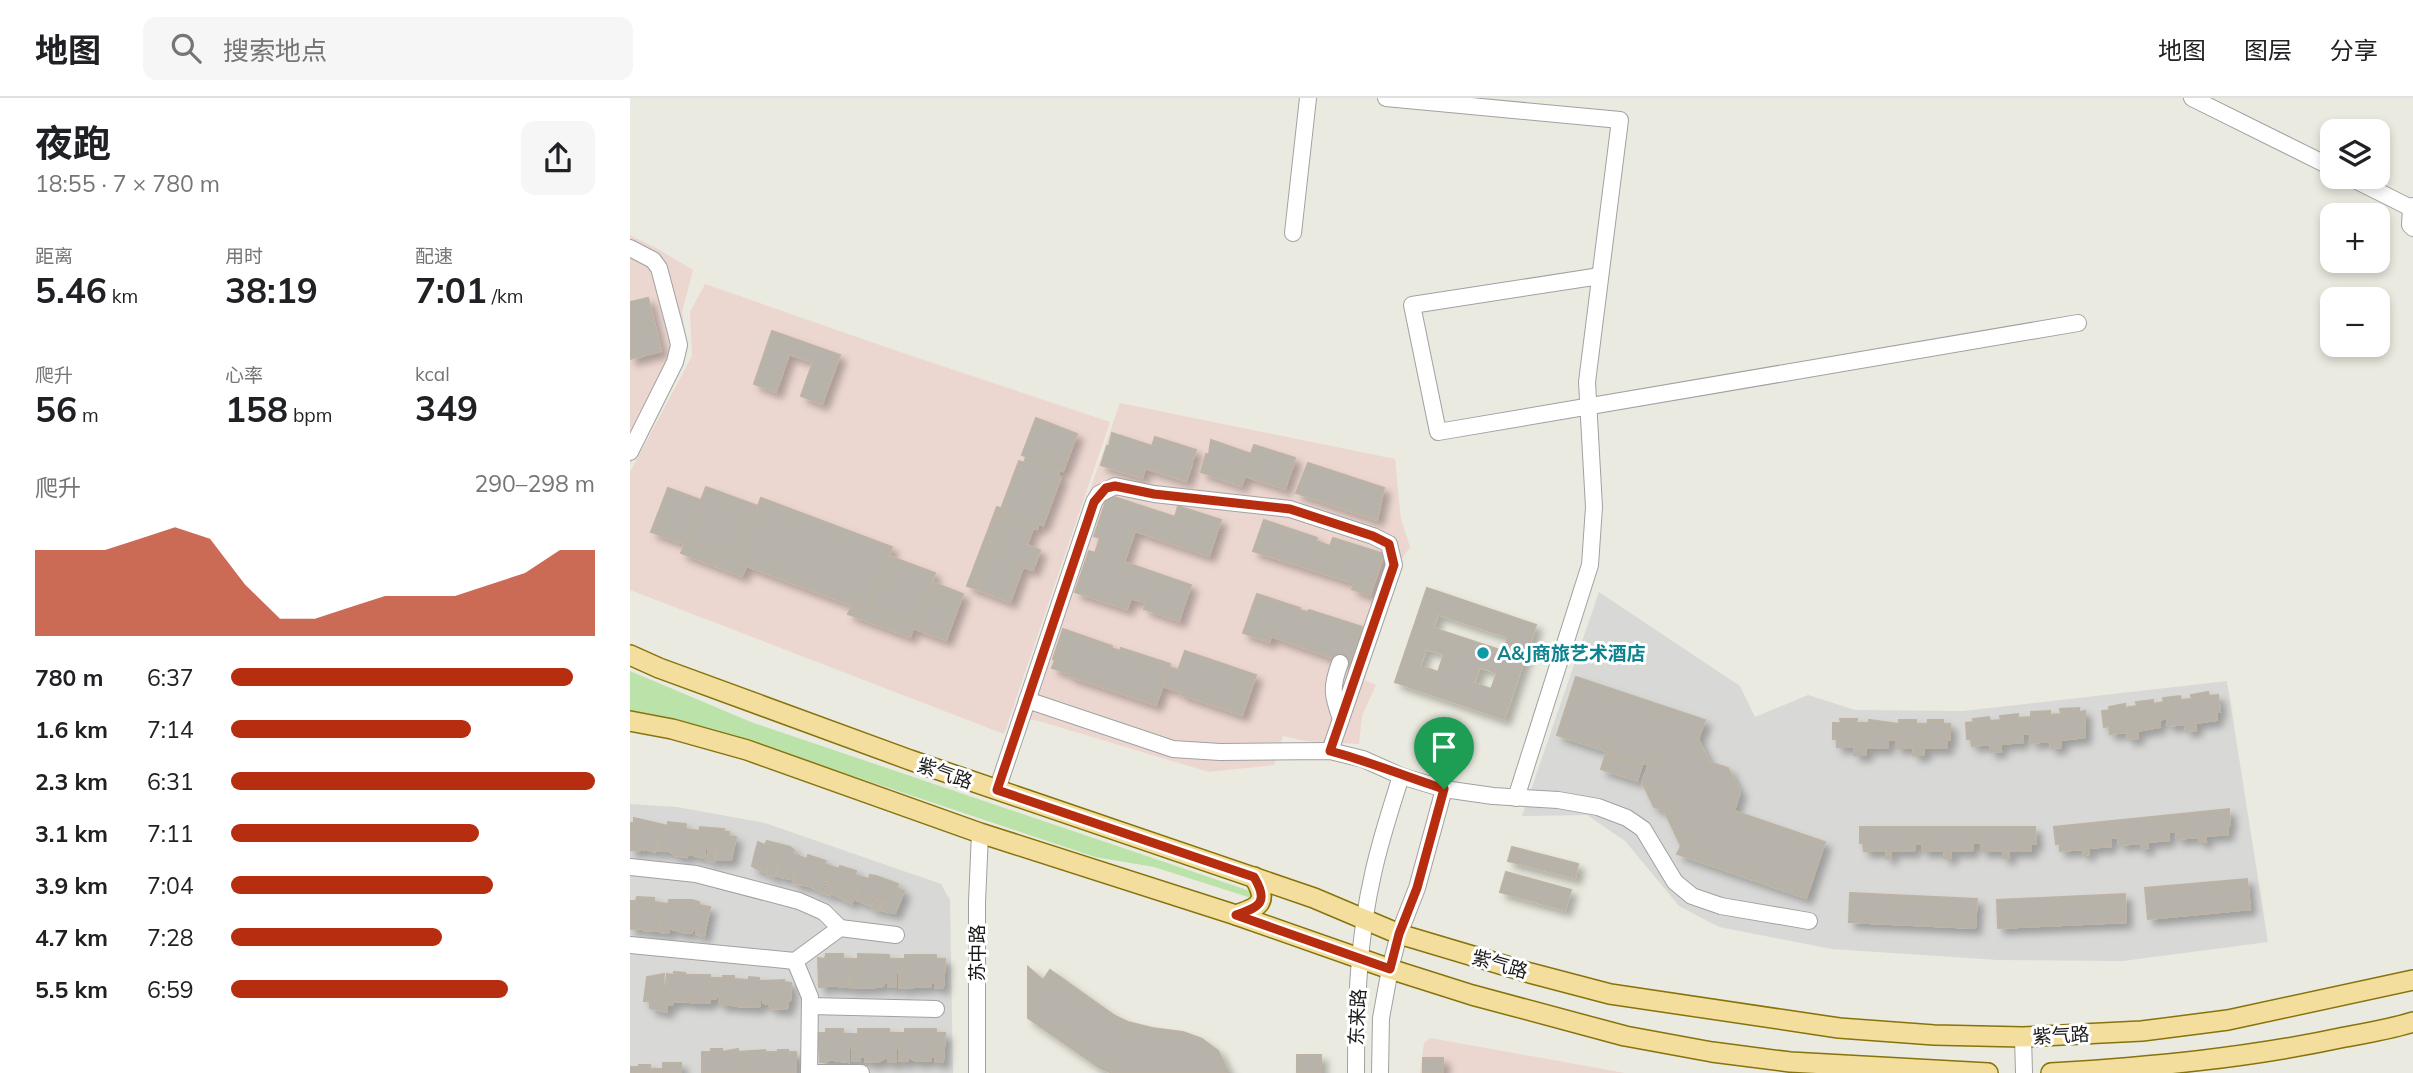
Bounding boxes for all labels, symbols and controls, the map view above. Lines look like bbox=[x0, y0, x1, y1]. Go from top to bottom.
search box bbox=[143, 17, 633, 80]
text: 地图 bbox=[35, 29, 101, 70]
icon: search bbox=[167, 29, 205, 67]
text: 搜索地点 bbox=[223, 34, 327, 67]
text: 地图 bbox=[2158, 35, 2206, 65]
text: 图层 bbox=[2244, 35, 2292, 65]
text: 分享 bbox=[2330, 35, 2378, 65]
text: 夜跑 bbox=[35, 119, 111, 167]
map controls bbox=[2320, 119, 2390, 357]
button: layers bbox=[2320, 119, 2390, 189]
button: share bbox=[521, 121, 595, 195]
text: 18:55 · 7 × 780 m bbox=[35, 169, 220, 198]
button: + bbox=[2320, 203, 2390, 273]
text: 距离 bbox=[35, 244, 73, 268]
text: 用时 bbox=[225, 244, 263, 268]
text: 配速 bbox=[415, 244, 453, 268]
text: 5.46 bbox=[35, 268, 107, 312]
text: 38:19 bbox=[225, 268, 318, 312]
text: 7:01 bbox=[415, 268, 487, 312]
text: km bbox=[107, 284, 138, 308]
text: /km bbox=[487, 284, 524, 308]
button: − bbox=[2320, 287, 2390, 357]
text: kcal bbox=[415, 362, 450, 386]
text: 爬升 bbox=[35, 363, 73, 387]
text: 心率 bbox=[225, 363, 263, 387]
text: 349 bbox=[415, 386, 478, 430]
text: 56 bbox=[35, 387, 77, 431]
text: 158 bbox=[225, 387, 288, 431]
text: m bbox=[77, 403, 99, 427]
text: bpm bbox=[288, 403, 332, 427]
text: 290–298 m bbox=[474, 469, 595, 498]
text: 爬升 bbox=[35, 473, 81, 502]
place label: A&J商旅艺术酒店 bbox=[1497, 641, 1646, 665]
marker: A&J商旅艺术酒店 bbox=[1475, 645, 1491, 661]
text: 780 m bbox=[35, 663, 103, 692]
text: 6:37 bbox=[147, 663, 194, 692]
text: 1.6 km bbox=[35, 715, 108, 744]
text: 7:14 bbox=[147, 715, 194, 744]
pin bbox=[1414, 717, 1474, 789]
icon: arrive bbox=[1425, 728, 1463, 766]
street label: 紫气路 bbox=[914, 752, 976, 794]
text: 2.3 km bbox=[35, 767, 108, 796]
text: 6:31 bbox=[147, 767, 194, 796]
text: 3.1 km bbox=[35, 819, 108, 848]
text: 7:11 bbox=[147, 819, 194, 848]
text: 3.9 km bbox=[35, 871, 108, 900]
text: 7:04 bbox=[147, 871, 194, 900]
text: 4.7 km bbox=[35, 923, 108, 952]
text: 7:28 bbox=[147, 923, 194, 952]
street label: 苏中路 bbox=[965, 924, 989, 982]
street label: 紫气路 bbox=[1469, 945, 1531, 983]
text: 5.5 km bbox=[35, 975, 108, 1004]
text: 6:59 bbox=[147, 975, 194, 1004]
street label: 东来路 bbox=[1344, 988, 1370, 1046]
street label: 紫气路 bbox=[2032, 1022, 2090, 1048]

